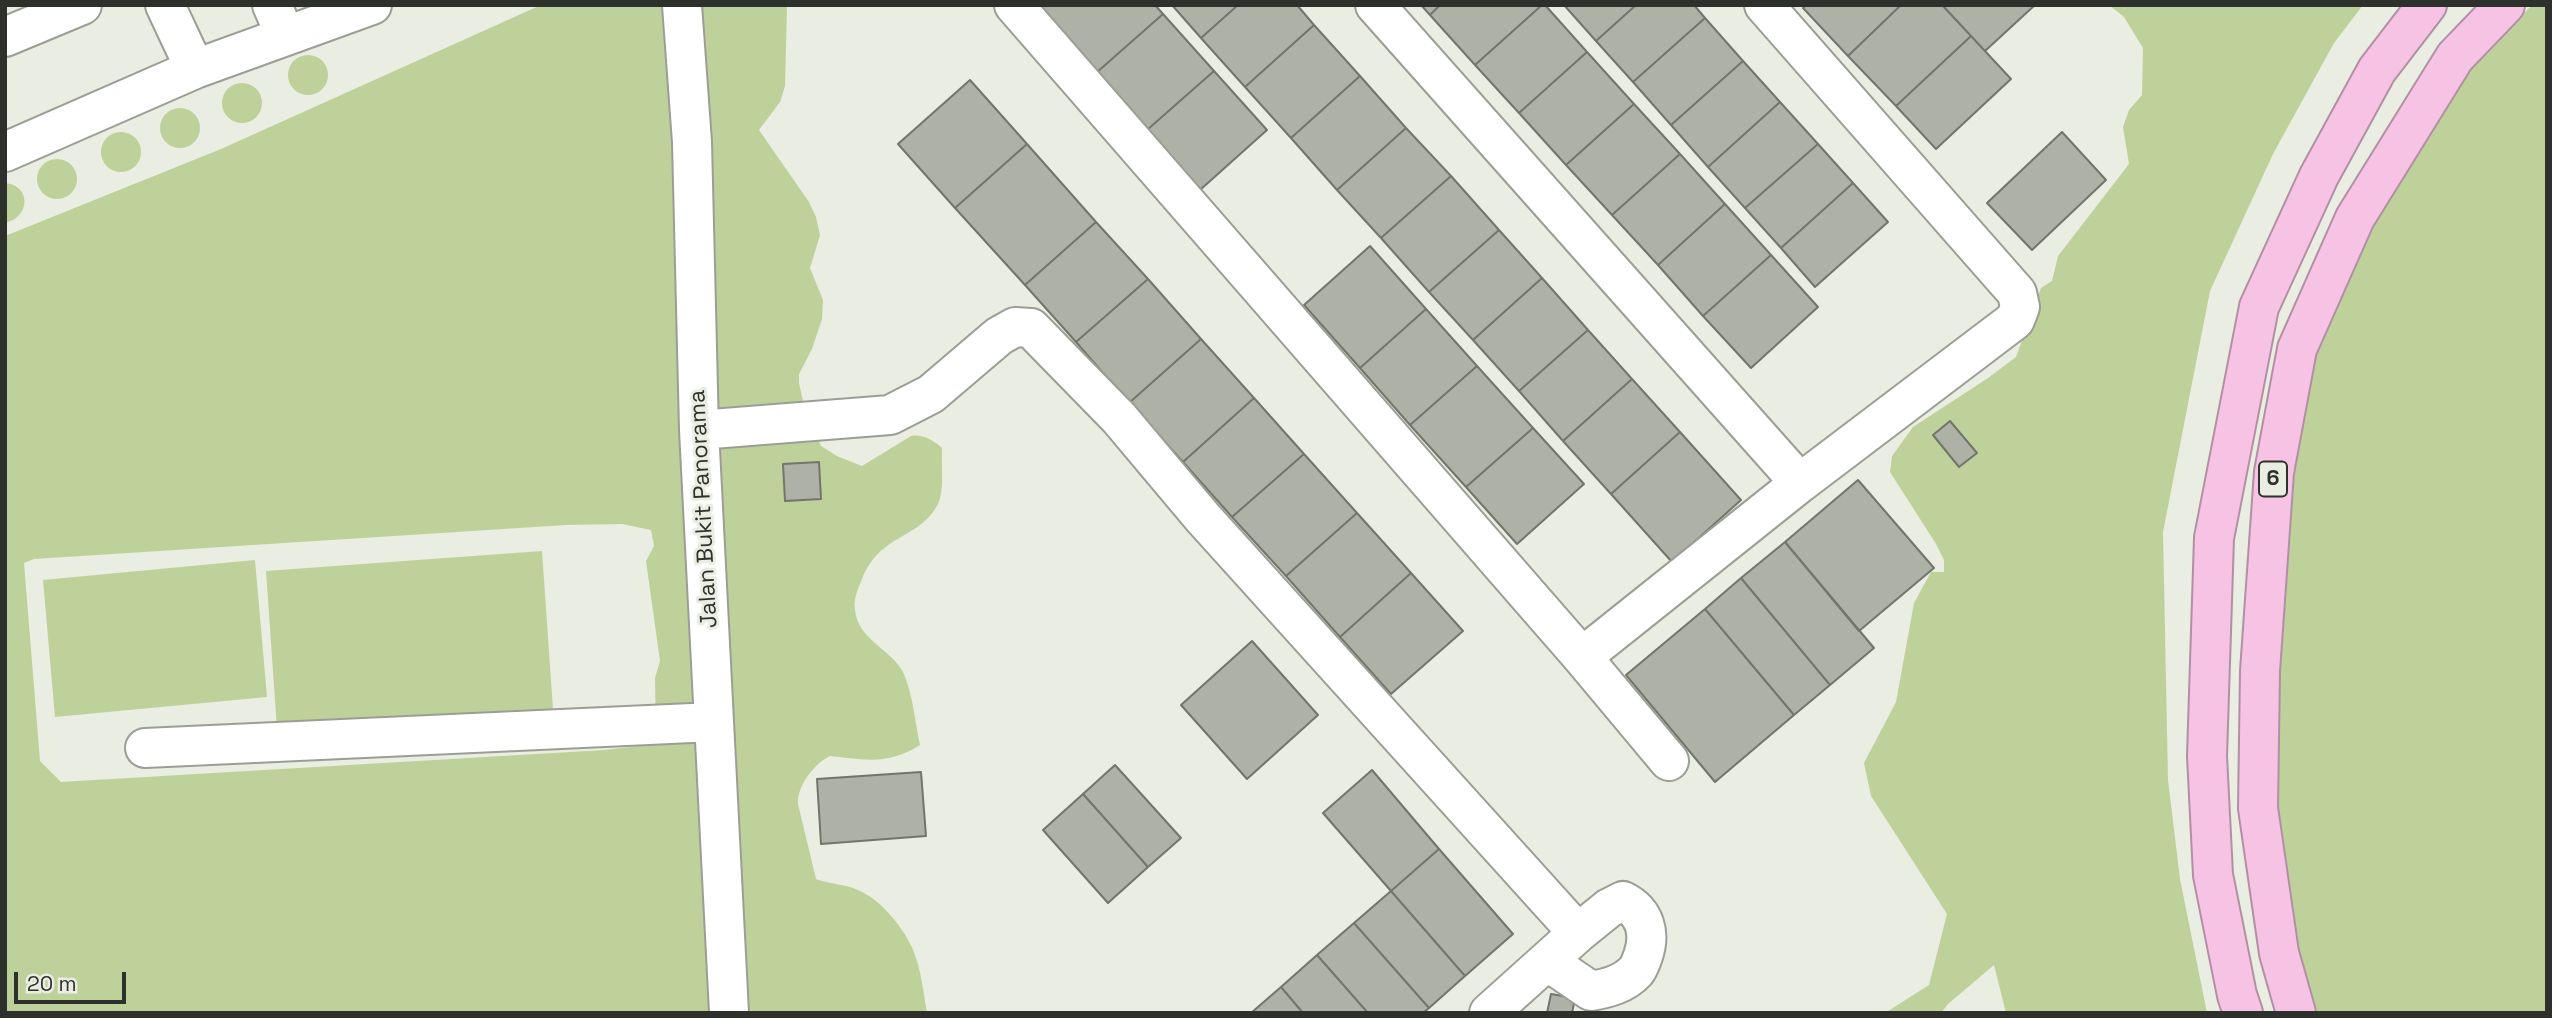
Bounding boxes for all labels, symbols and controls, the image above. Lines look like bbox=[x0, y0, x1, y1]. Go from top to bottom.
street label: Jalan Bukit Panorama bbox=[684, 389, 724, 629]
road number: 6 bbox=[2259, 462, 2287, 496]
scale bar bbox=[18, 958, 130, 1002]
text: 20 m bbox=[27, 970, 77, 997]

